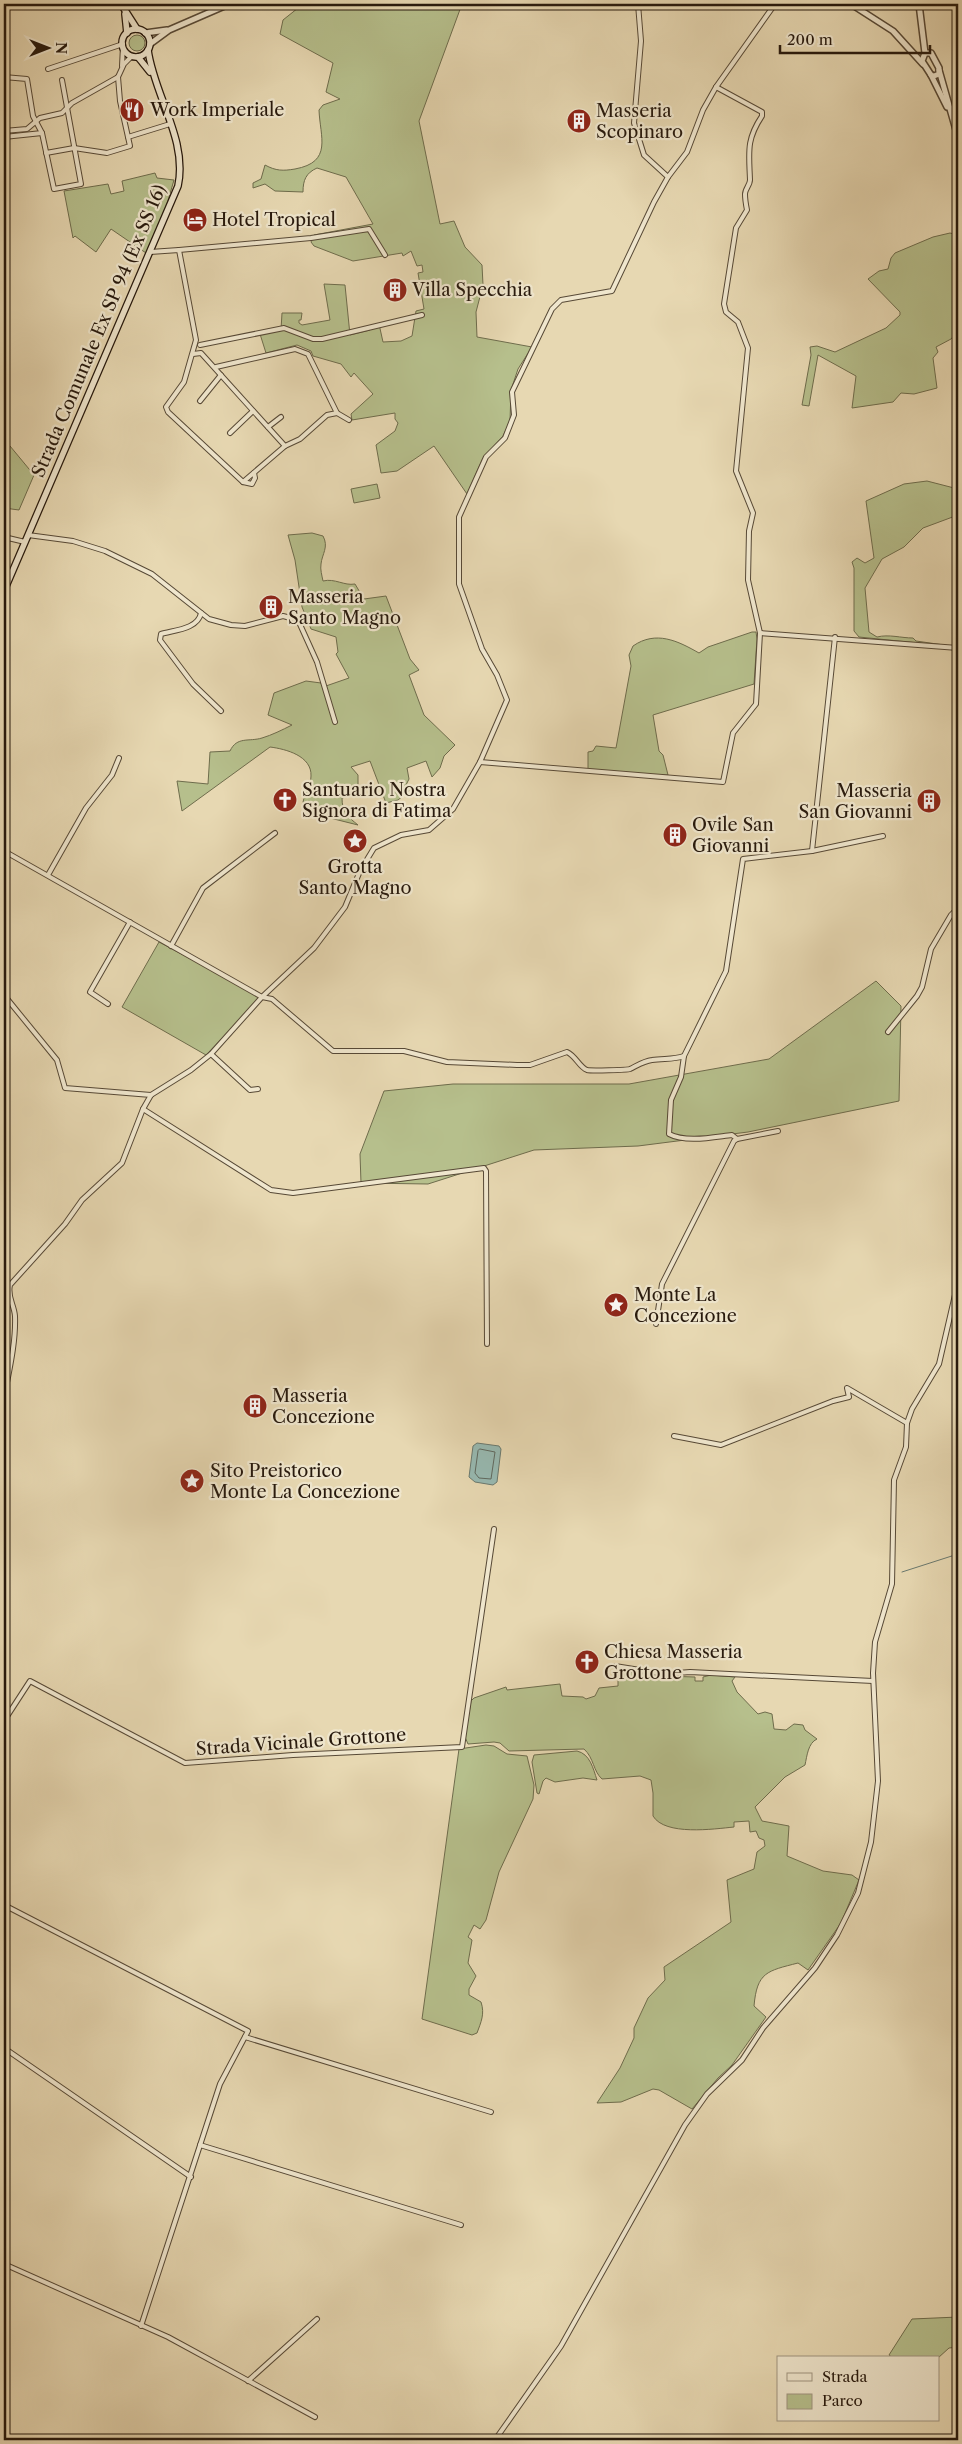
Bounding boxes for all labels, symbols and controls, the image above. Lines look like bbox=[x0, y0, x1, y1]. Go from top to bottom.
north arrow bbox=[22, 22, 72, 72]
scale bar bbox=[780, 22, 930, 54]
text: 200 m bbox=[787, 30, 833, 49]
text: N bbox=[52, 42, 70, 54]
restaurant icon: Work Imperiale bbox=[119, 97, 145, 123]
place label: Work Imperiale bbox=[149, 99, 284, 121]
place label: Masseria Scopinaro bbox=[596, 100, 683, 143]
building icon: Masseria Scopinaro bbox=[566, 108, 592, 134]
street label: Strada Comunale Ex SP 94 (Ex SS 16) bbox=[27, 181, 171, 481]
hotel icon: Hotel Tropical bbox=[182, 207, 208, 233]
place label: Hotel Tropical bbox=[212, 209, 336, 231]
building icon: Villa Specchia bbox=[382, 277, 408, 303]
place label: Villa Specchia bbox=[411, 279, 533, 301]
place label: Masseria Santo Magno bbox=[288, 586, 401, 629]
building icon: Masseria Santo Magno bbox=[258, 594, 284, 620]
place label: Santuario Nostra Signora di Fatima bbox=[302, 779, 452, 822]
place label: Masseria San Giovanni bbox=[799, 780, 913, 823]
church icon: Santuario Nostra Signora di Fatima bbox=[272, 787, 298, 813]
building icon: Masseria San Giovanni bbox=[916, 788, 942, 814]
place label: Ovile San Giovanni bbox=[692, 814, 774, 857]
building icon: Ovile San Giovanni bbox=[662, 822, 688, 848]
place icon: Grotta Santo Magno bbox=[342, 828, 368, 854]
place label: Grotta Santo Magno bbox=[299, 856, 411, 899]
place label: Monte La Concezione bbox=[634, 1284, 737, 1327]
place icon: Monte La Concezione bbox=[603, 1292, 629, 1318]
place label: Masseria Concezione bbox=[272, 1385, 375, 1428]
building icon: Masseria Concezione bbox=[242, 1393, 268, 1419]
place label: Sito Preistorico Monte La Concezione bbox=[210, 1460, 400, 1503]
place icon: Sito Preistorico Monte La Concezione bbox=[179, 1468, 205, 1494]
place label: Chiesa Masseria Grottone bbox=[604, 1641, 743, 1684]
church icon: Chiesa Masseria Grottone bbox=[574, 1649, 600, 1675]
street label: Strada Vicinale Grottone bbox=[195, 1724, 407, 1760]
legend bbox=[777, 2356, 940, 2422]
text: Strada bbox=[822, 2367, 868, 2386]
text: Parco bbox=[822, 2391, 863, 2410]

